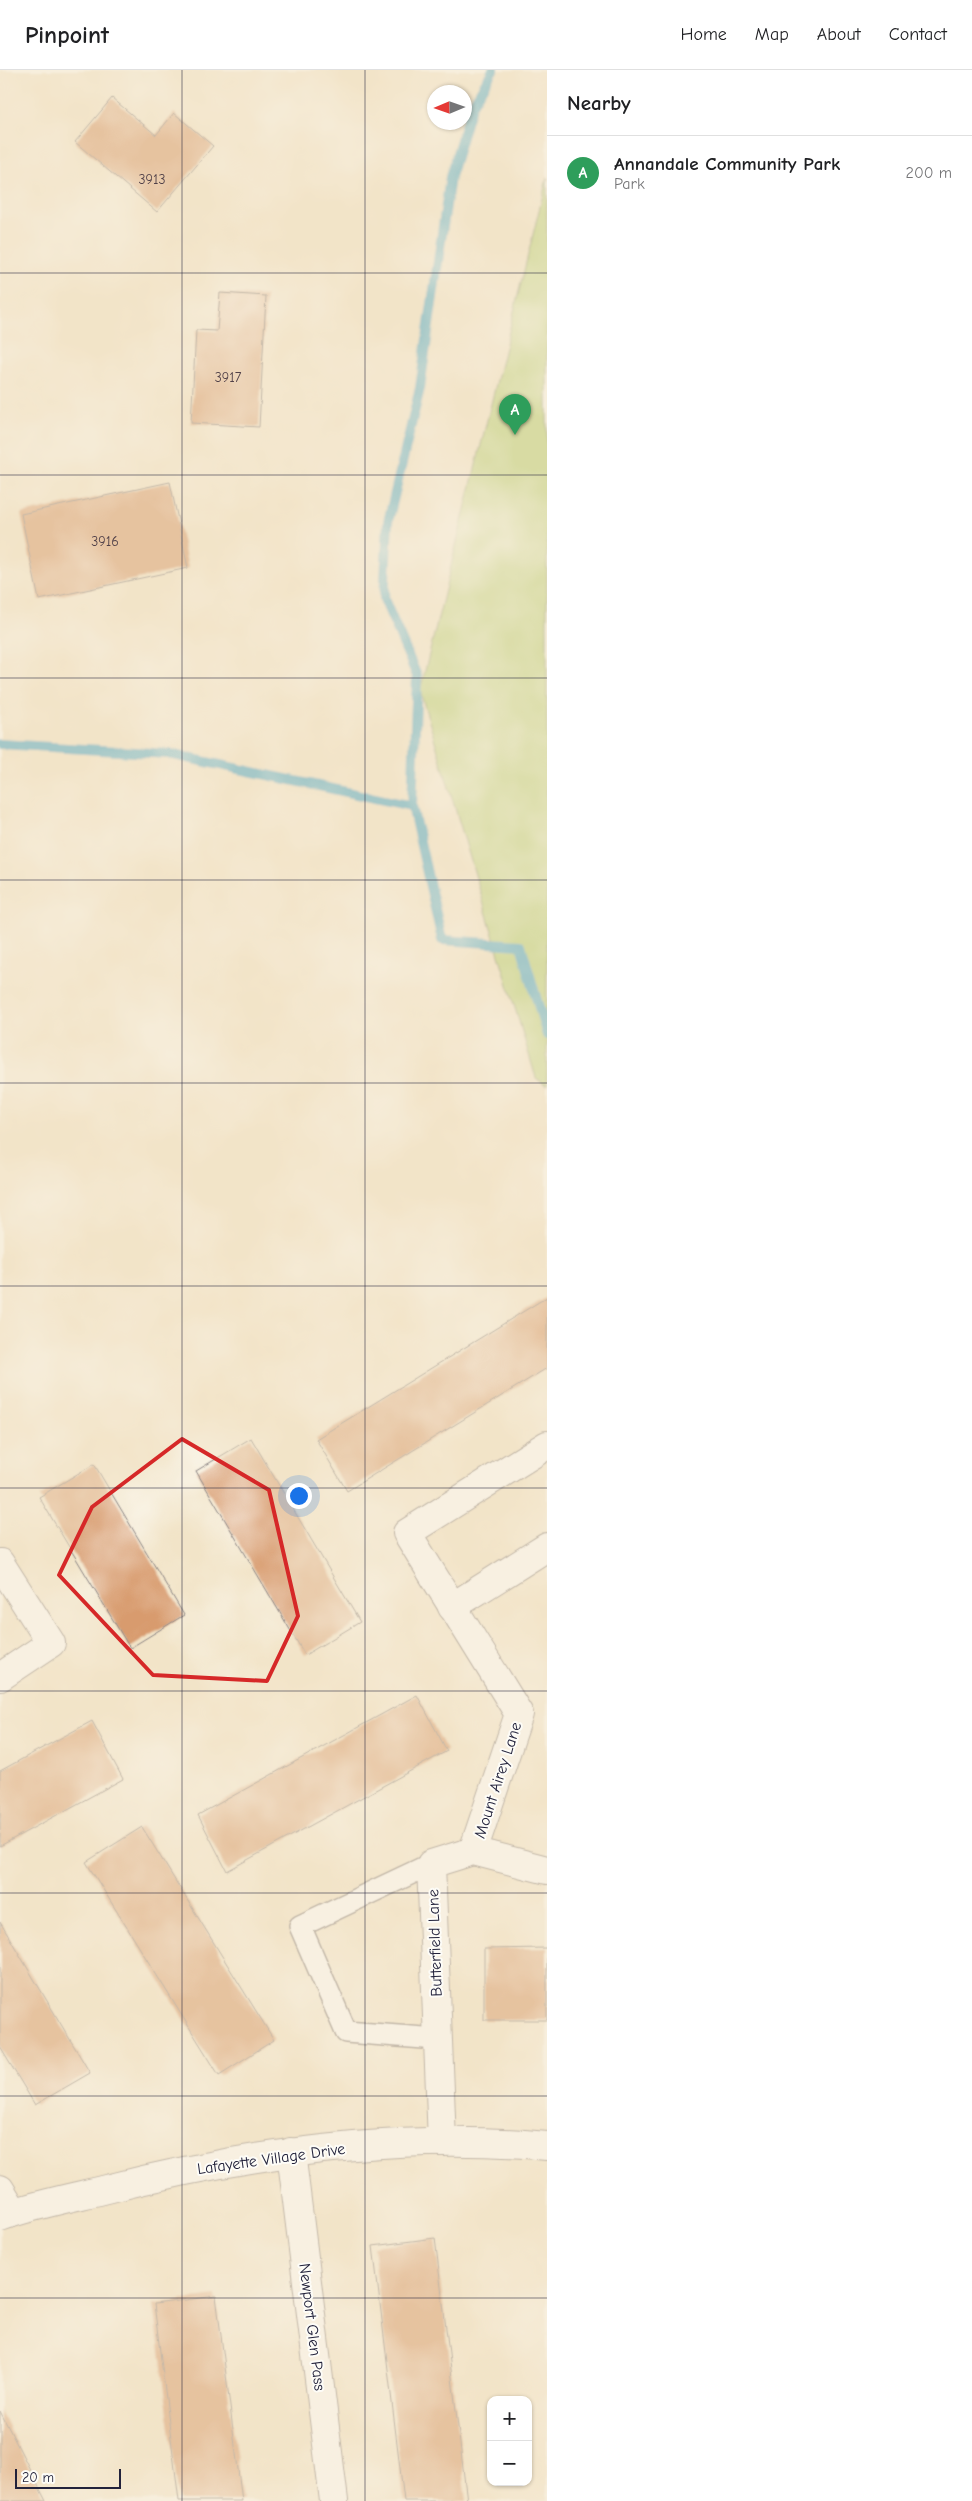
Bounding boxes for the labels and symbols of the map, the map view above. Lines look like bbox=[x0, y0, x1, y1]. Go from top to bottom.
north arrow bbox=[427, 85, 472, 130]
house number: 3913 bbox=[138, 171, 166, 188]
house number: 3917 bbox=[215, 369, 242, 386]
pin: A bbox=[499, 394, 531, 435]
house number: 3916 bbox=[91, 533, 119, 550]
your location bbox=[286, 1483, 312, 1509]
street label: Mount Airey Lane bbox=[471, 1720, 525, 1841]
street label: Butterfield Lane bbox=[424, 1889, 446, 1997]
street label: Lafayette Village Drive bbox=[196, 2140, 346, 2178]
street label: Newport Glen Pass bbox=[295, 2262, 329, 2392]
scale bar bbox=[15, 2466, 121, 2489]

